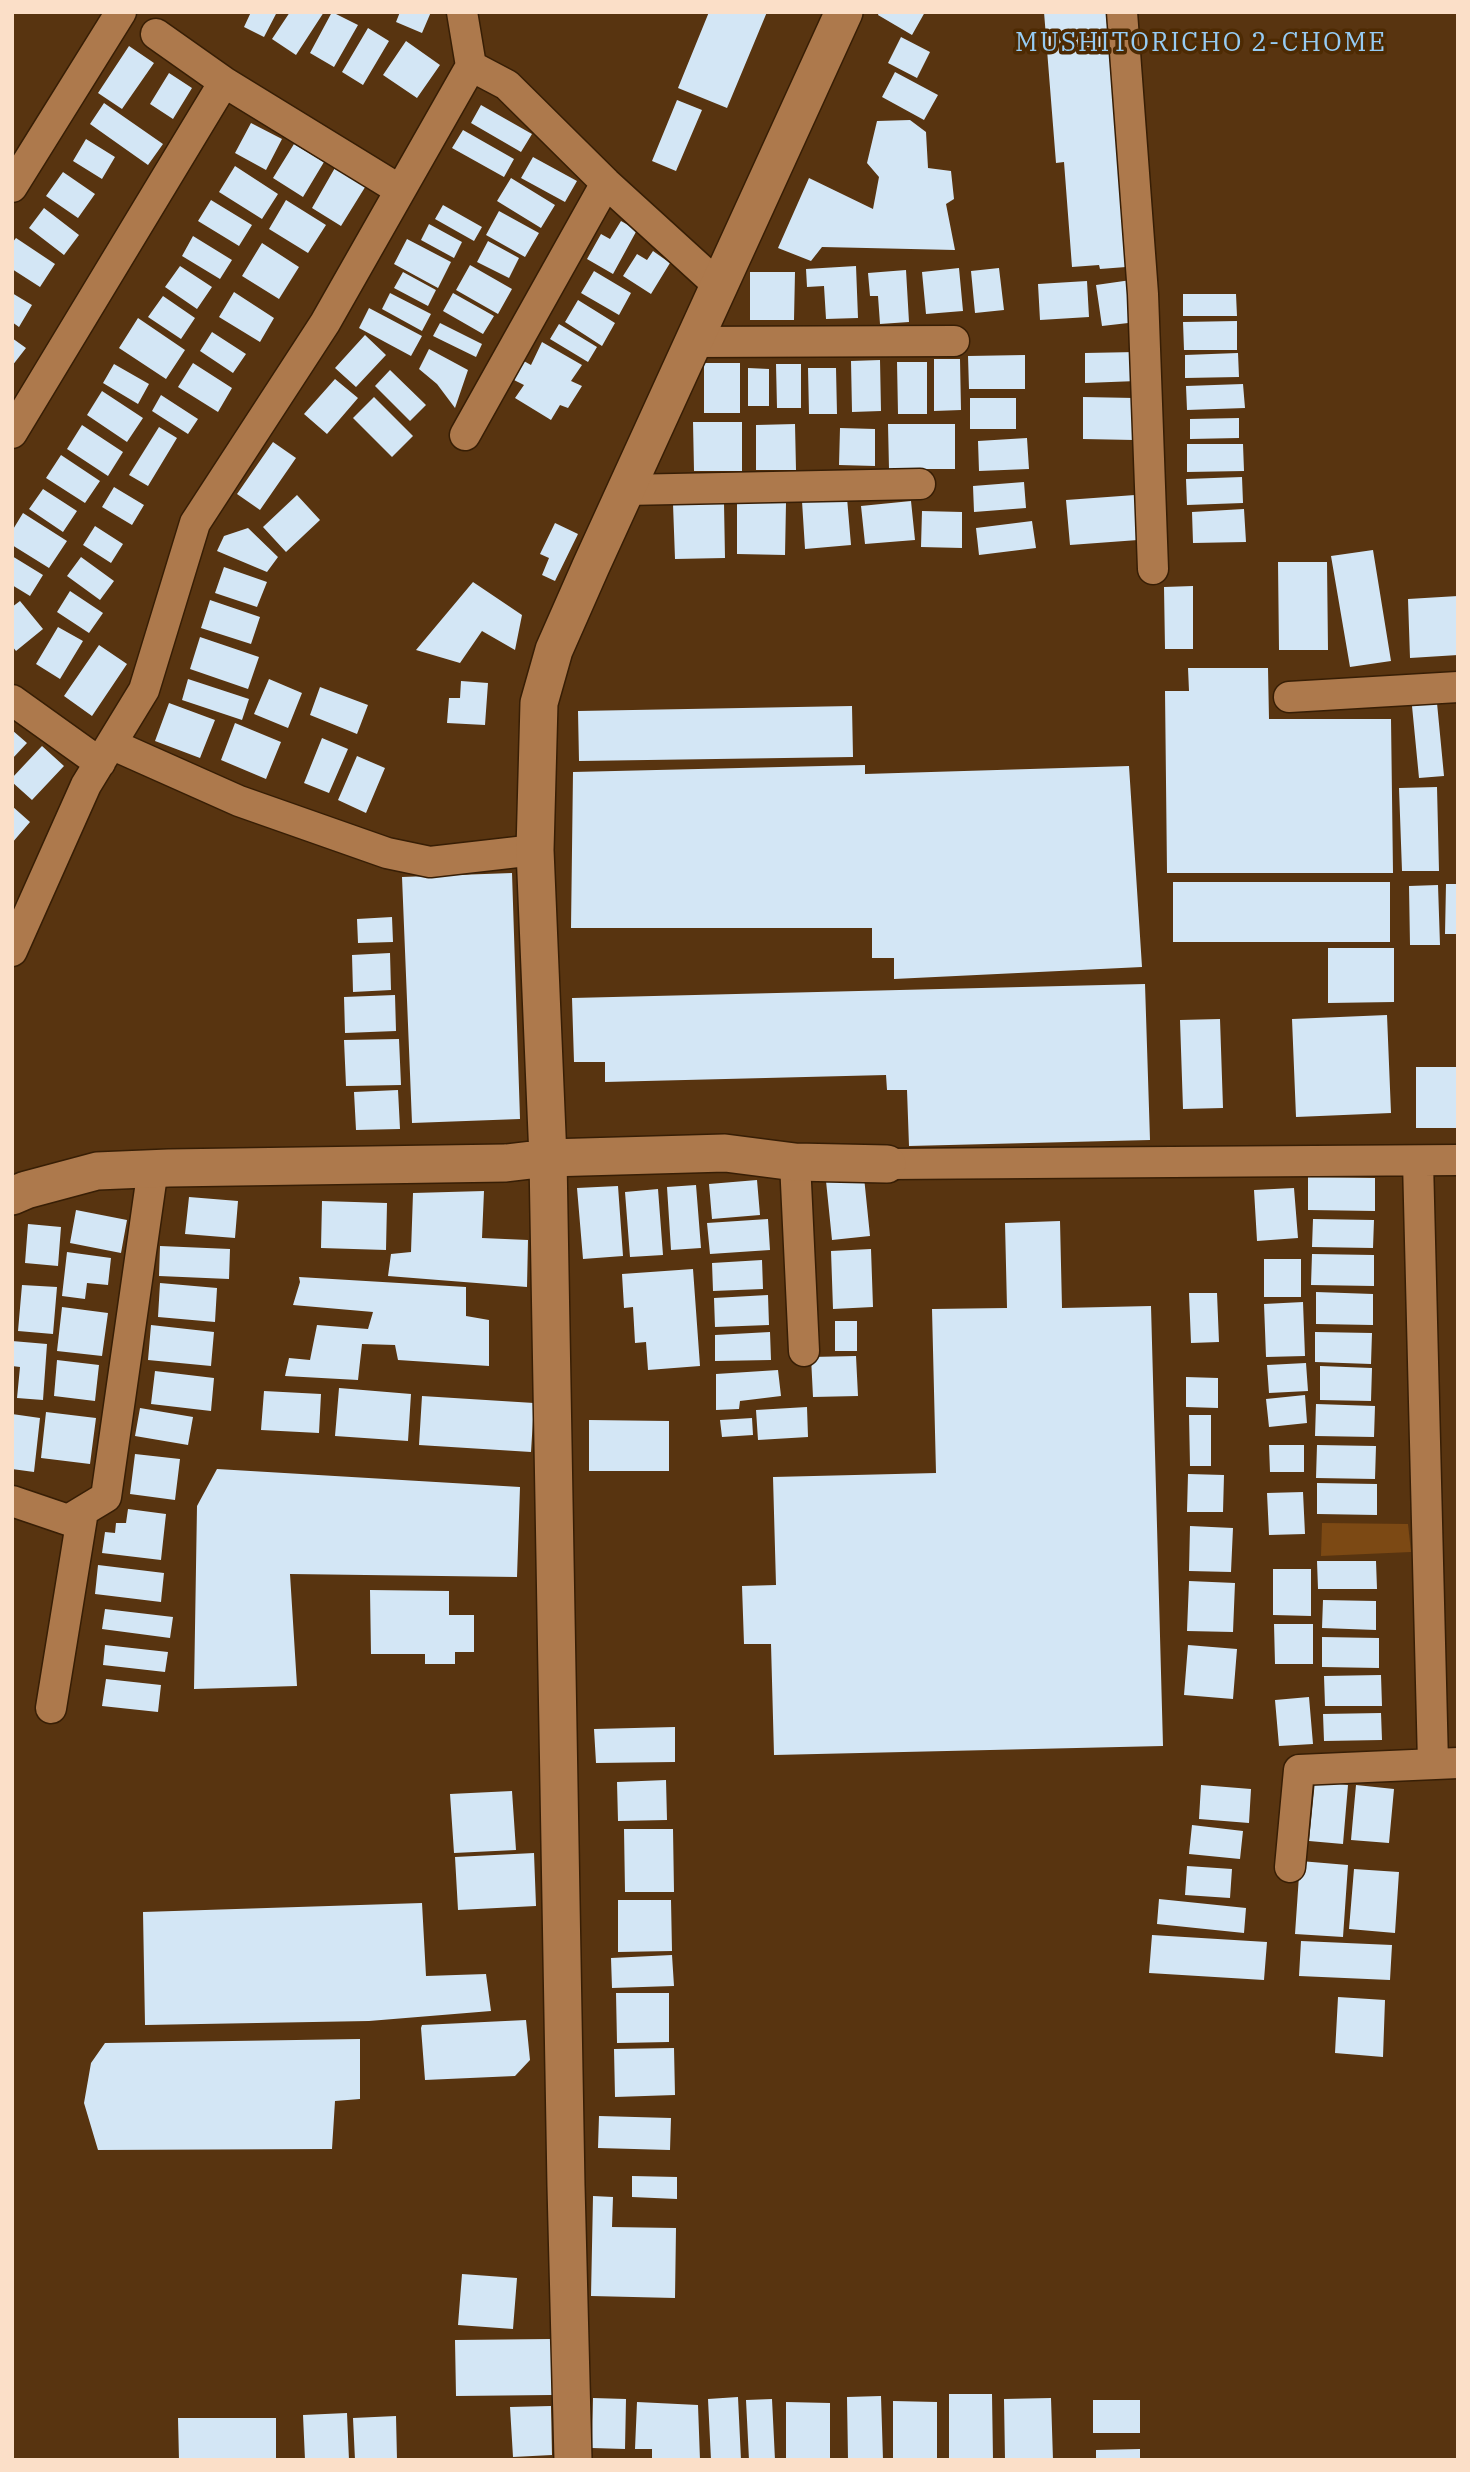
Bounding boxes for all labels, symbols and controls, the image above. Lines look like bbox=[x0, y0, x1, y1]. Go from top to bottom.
district label: MUSHITORICHO 2-CHOME bbox=[1018, 27, 1384, 59]

